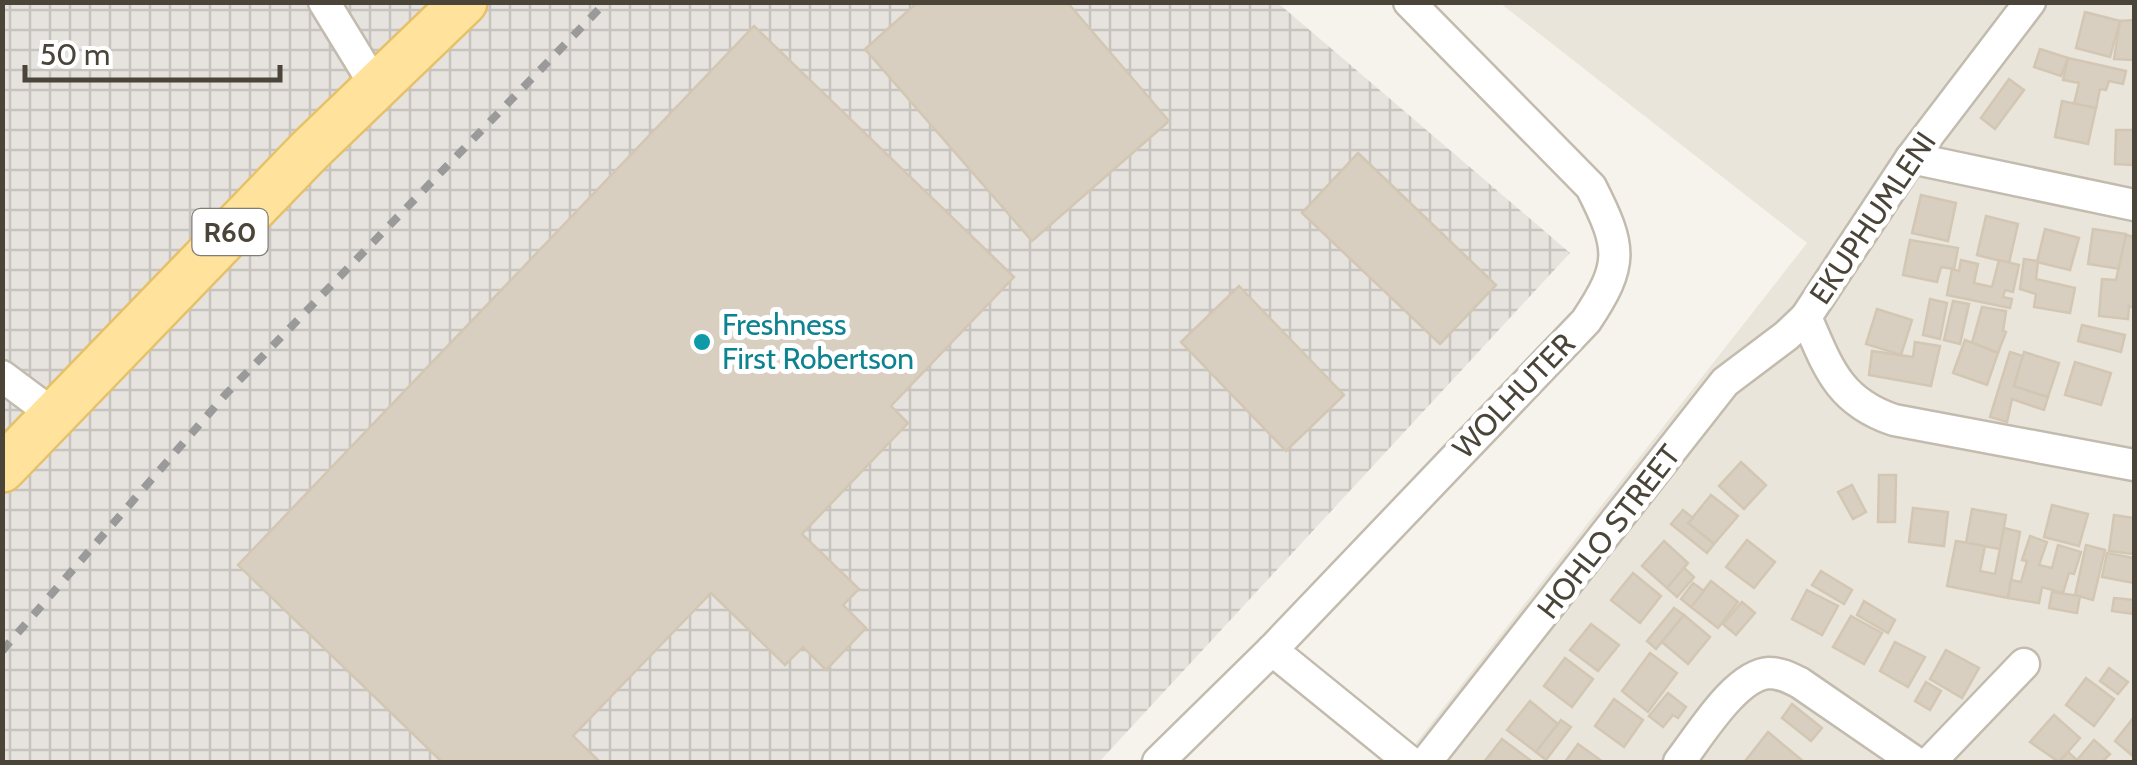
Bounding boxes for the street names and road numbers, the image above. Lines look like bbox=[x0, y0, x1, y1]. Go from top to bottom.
street label: EKUPHUMLENI bbox=[1801, 125, 1944, 311]
road number: R60 bbox=[192, 209, 268, 255]
street label: WOLHUTER bbox=[1445, 325, 1582, 466]
street label: HOHLO STREET bbox=[1529, 437, 1688, 626]

